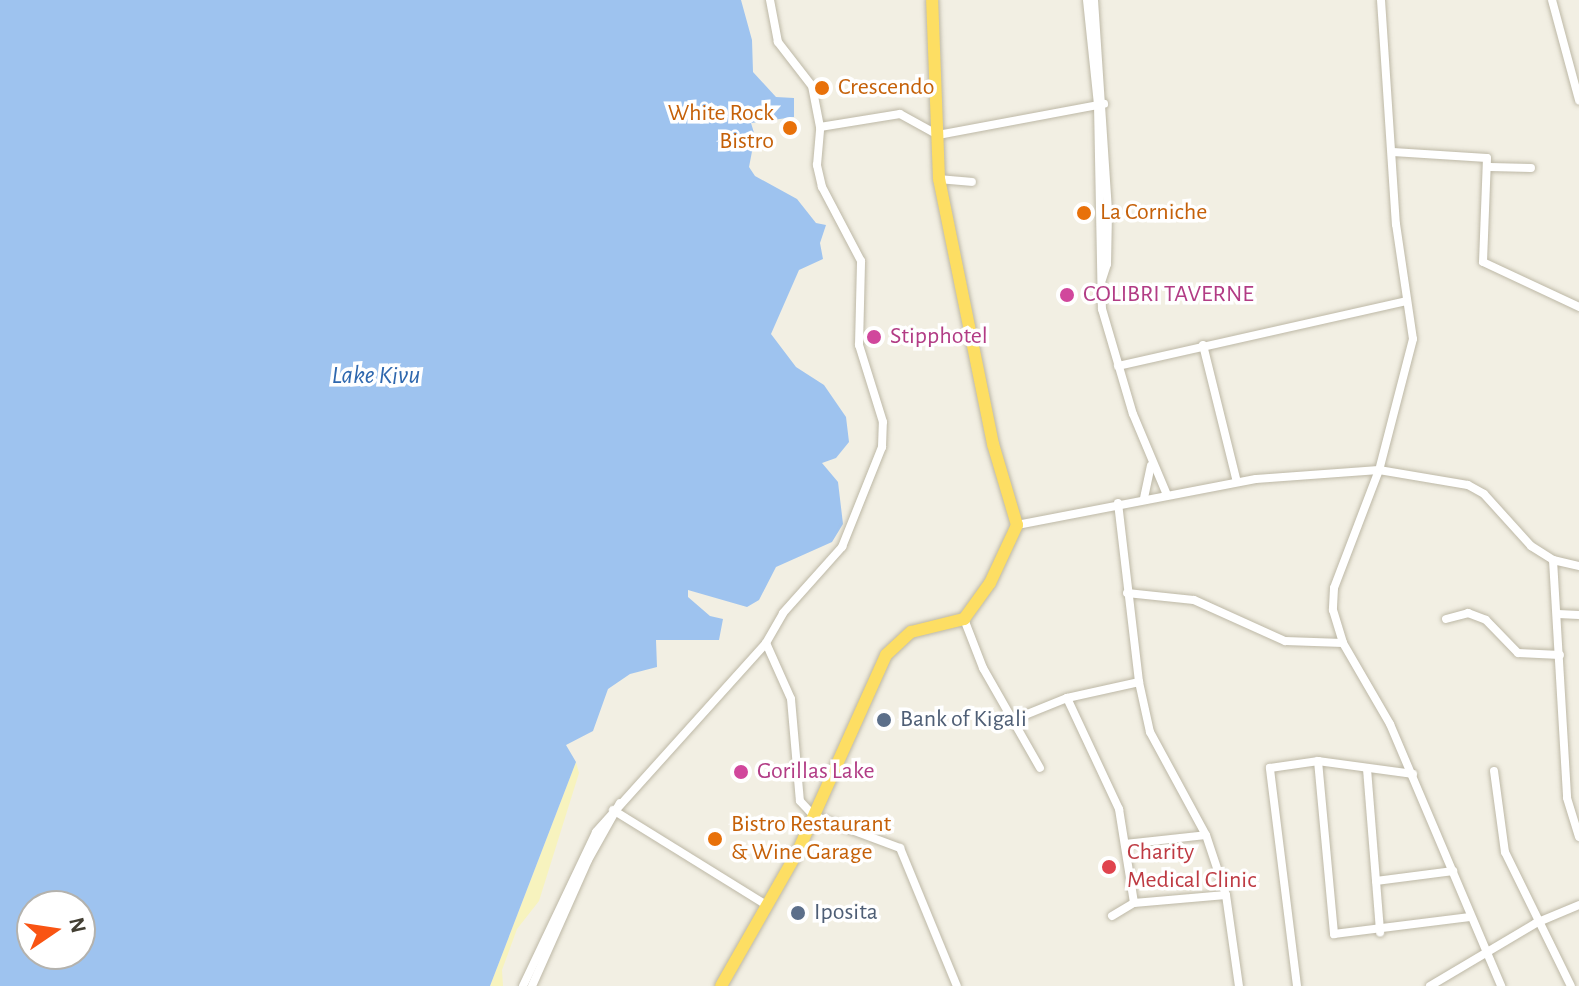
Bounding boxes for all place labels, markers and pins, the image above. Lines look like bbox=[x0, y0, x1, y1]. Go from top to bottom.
place label: Crescendo bbox=[838, 74, 935, 102]
marker: Crescendo bbox=[813, 79, 831, 97]
place label: White Rock Bistro bbox=[668, 100, 774, 156]
marker: White Rock Bistro bbox=[781, 119, 799, 137]
place label: La Corniche bbox=[1100, 199, 1207, 227]
marker: La Corniche bbox=[1075, 204, 1093, 222]
place label: COLIBRI TAVERNE bbox=[1083, 281, 1254, 309]
marker: COLIBRI TAVERNE bbox=[1058, 286, 1076, 304]
place label: Stipphotel bbox=[890, 323, 988, 351]
marker: Stipphotel bbox=[865, 328, 883, 346]
place label: Bank of Kigali bbox=[900, 706, 1027, 734]
marker: Bank of Kigali bbox=[875, 711, 893, 729]
place label: Gorillas Lake bbox=[757, 758, 875, 786]
marker: Gorillas Lake bbox=[732, 763, 750, 781]
place label: Bistro Restaurant & Wine Garage bbox=[731, 811, 891, 867]
marker: Bistro Restaurant & Wine Garage bbox=[706, 830, 724, 848]
place label: Charity Medical Clinic bbox=[1127, 839, 1256, 895]
marker: Charity Medical Clinic bbox=[1098, 856, 1120, 878]
place label: Iposita bbox=[814, 899, 878, 927]
marker: Iposita bbox=[789, 904, 807, 922]

